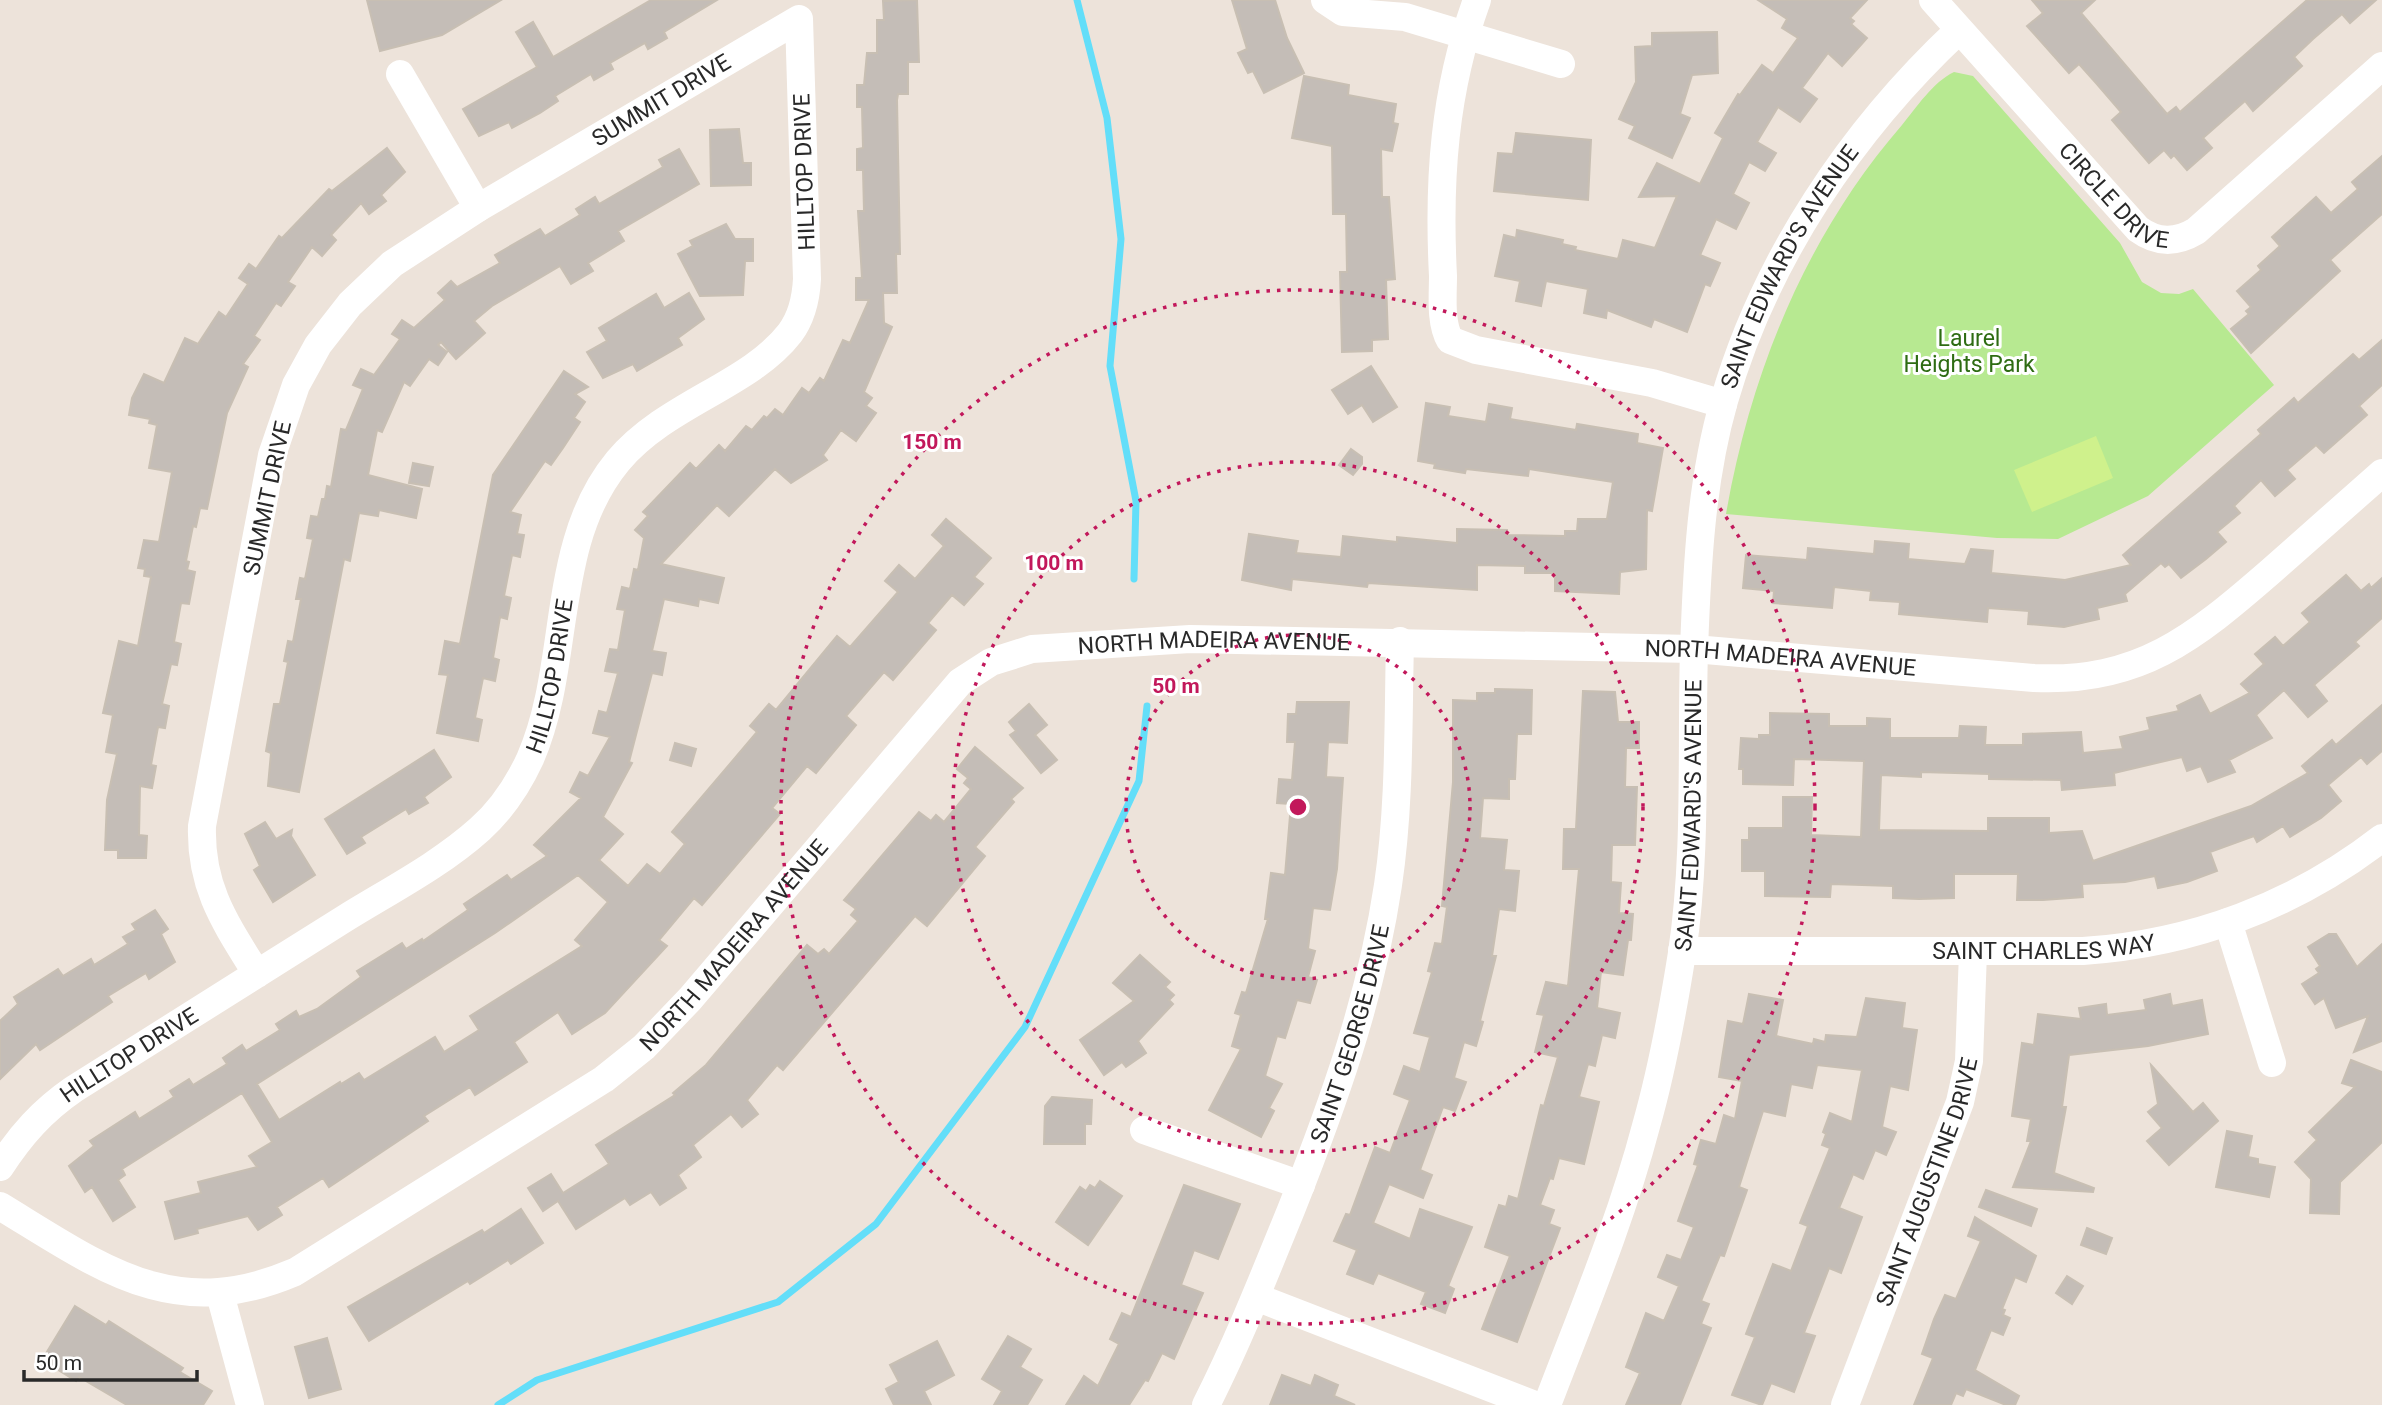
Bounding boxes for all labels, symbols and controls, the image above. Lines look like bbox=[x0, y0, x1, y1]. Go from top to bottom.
street label: SUMMIT DRIVE bbox=[587, 48, 735, 152]
street label: HILLTOP DRIVE bbox=[788, 93, 821, 251]
street label: CIRCLE DRIVE bbox=[2053, 137, 2170, 254]
street label: SAINT EDWARD'S AVENUE bbox=[1716, 140, 1864, 392]
park label: Laurel Heights Park bbox=[1903, 325, 2035, 378]
street label: SUMMIT DRIVE bbox=[238, 419, 297, 578]
text: 150 m bbox=[902, 430, 962, 454]
text: 100 m bbox=[1024, 551, 1084, 575]
street label: HILLTOP DRIVE bbox=[521, 597, 579, 757]
street label: NORTH MADEIRA AVENUE bbox=[1077, 626, 1350, 660]
street label: NORTH MADEIRA AVENUE bbox=[1644, 635, 1917, 682]
text: 50 m bbox=[1152, 674, 1200, 698]
street label: SAINT EDWARD'S AVENUE bbox=[1669, 679, 1707, 953]
centre of rings bbox=[1286, 795, 1310, 819]
street label: NORTH MADEIRA AVENUE bbox=[634, 834, 834, 1057]
street label: SAINT GEORGE DRIVE bbox=[1305, 922, 1395, 1147]
street label: SAINT CHARLES WAY bbox=[1932, 929, 2158, 965]
street label: HILLTOP DRIVE bbox=[55, 1002, 203, 1108]
street label: SAINT AUGUSTINE DRIVE bbox=[1871, 1055, 1983, 1310]
scale bar bbox=[24, 1338, 198, 1382]
text: 50 m bbox=[35, 1351, 82, 1375]

